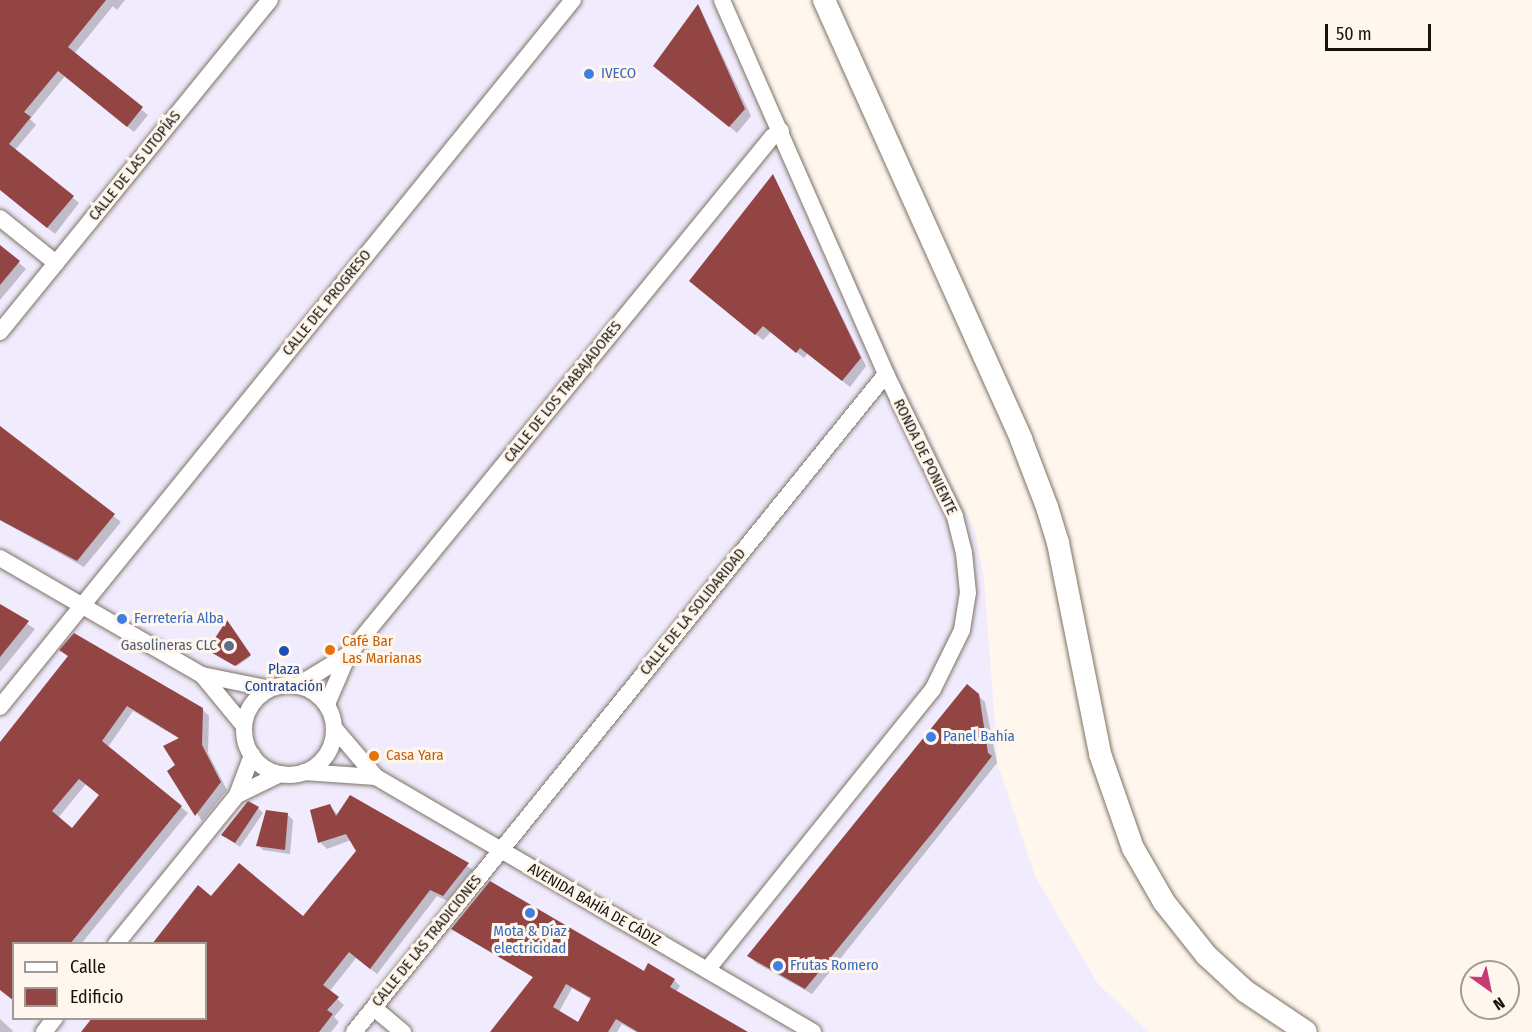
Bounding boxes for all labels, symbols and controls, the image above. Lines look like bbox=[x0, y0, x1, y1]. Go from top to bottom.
scale bar bbox=[1328, 12, 1434, 50]
text: 50 m bbox=[1336, 23, 1372, 45]
place label: IVECO bbox=[601, 65, 636, 83]
marker: IVECO bbox=[582, 67, 596, 81]
street label: CALLE DE LAS UTOPÍAS bbox=[85, 108, 185, 224]
street label: CALLE DEL PROGRESO bbox=[279, 246, 375, 360]
street label: CALLE DE LOS TRABAJADORES bbox=[500, 318, 626, 466]
street label: RONDA DE PONIENTE bbox=[889, 396, 961, 518]
street label: CALLE DE LA SOLIDARIDAD bbox=[636, 545, 750, 679]
place label: Ferretería Alba bbox=[134, 610, 224, 628]
marker: Ferretería Alba bbox=[115, 612, 129, 626]
place label: Café Bar Las Marianas bbox=[342, 632, 422, 667]
place label: Gasolineras CLC bbox=[121, 637, 217, 655]
marker: Gasolineras CLC bbox=[222, 639, 236, 653]
marker: Café Bar Las Marianas bbox=[323, 643, 337, 657]
marker: Plaza Contratación bbox=[277, 644, 291, 658]
place label: Plaza Contratación bbox=[245, 660, 323, 695]
place label: Panel Bahía bbox=[943, 728, 1015, 746]
marker: Panel Bahía bbox=[924, 730, 938, 744]
place label: Casa Yara bbox=[386, 747, 444, 765]
marker: Casa Yara bbox=[367, 749, 381, 763]
street label: AVENIDA BAHÍA DE CÁDIZ bbox=[524, 860, 664, 950]
street label: CALLE DE LAS TRADICIONES bbox=[368, 872, 486, 1010]
marker: Mota & Díaz electricidad bbox=[523, 906, 537, 920]
place label: Mota & Díaz electricidad bbox=[493, 922, 567, 957]
legend bbox=[12, 942, 207, 1020]
text: Calle bbox=[70, 956, 106, 978]
place label: Frutas Romero bbox=[790, 957, 879, 975]
marker: Frutas Romero bbox=[771, 959, 785, 973]
north arrow bbox=[1460, 960, 1520, 1020]
text: Edificio bbox=[70, 986, 123, 1008]
text: N bbox=[1490, 993, 1508, 1014]

